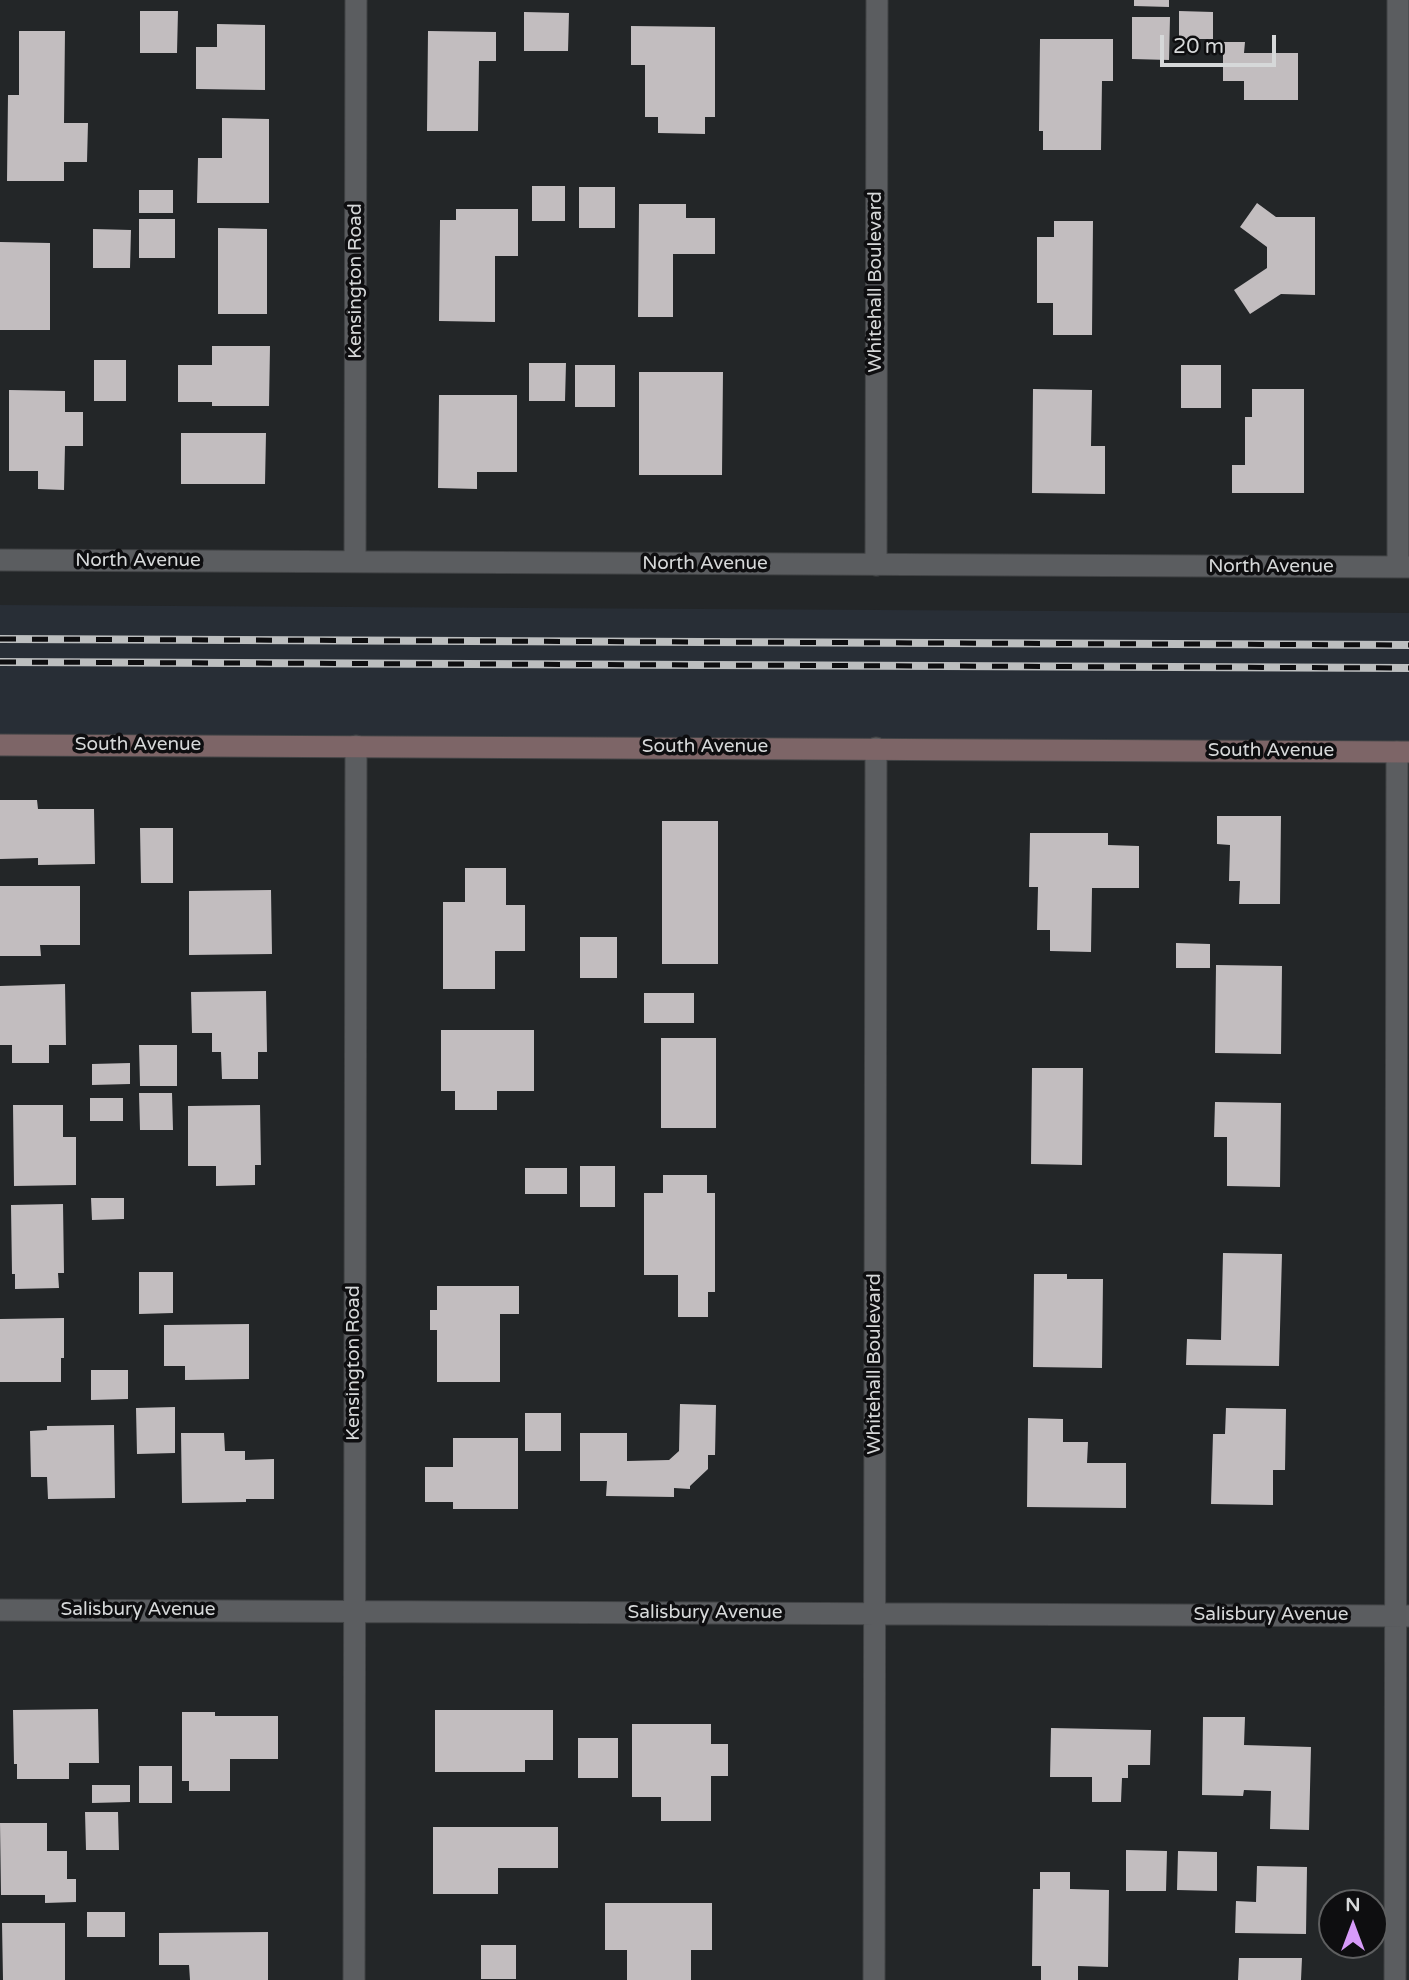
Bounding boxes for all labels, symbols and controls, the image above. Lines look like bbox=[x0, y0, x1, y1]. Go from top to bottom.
scale bar bbox=[1164, 21, 1280, 65]
text: 20 m bbox=[1173, 34, 1224, 59]
street label: Whitehall Boulevard bbox=[865, 191, 887, 373]
street label: Kensington Road bbox=[345, 203, 367, 359]
street label: North Avenue bbox=[75, 550, 201, 572]
street label: North Avenue bbox=[642, 553, 768, 575]
street label: North Avenue bbox=[1208, 556, 1334, 578]
street label: South Avenue bbox=[75, 734, 201, 756]
street label: South Avenue bbox=[642, 736, 768, 758]
street label: South Avenue bbox=[1208, 740, 1334, 762]
street label: Whitehall Boulevard bbox=[864, 1273, 886, 1455]
street label: Kensington Road bbox=[343, 1285, 365, 1441]
street label: Salisbury Avenue bbox=[61, 1599, 215, 1621]
street label: Salisbury Avenue bbox=[628, 1602, 782, 1624]
street label: Salisbury Avenue bbox=[1194, 1604, 1348, 1626]
north arrow bbox=[1318, 1889, 1388, 1959]
text: N bbox=[1345, 1894, 1361, 1916]

